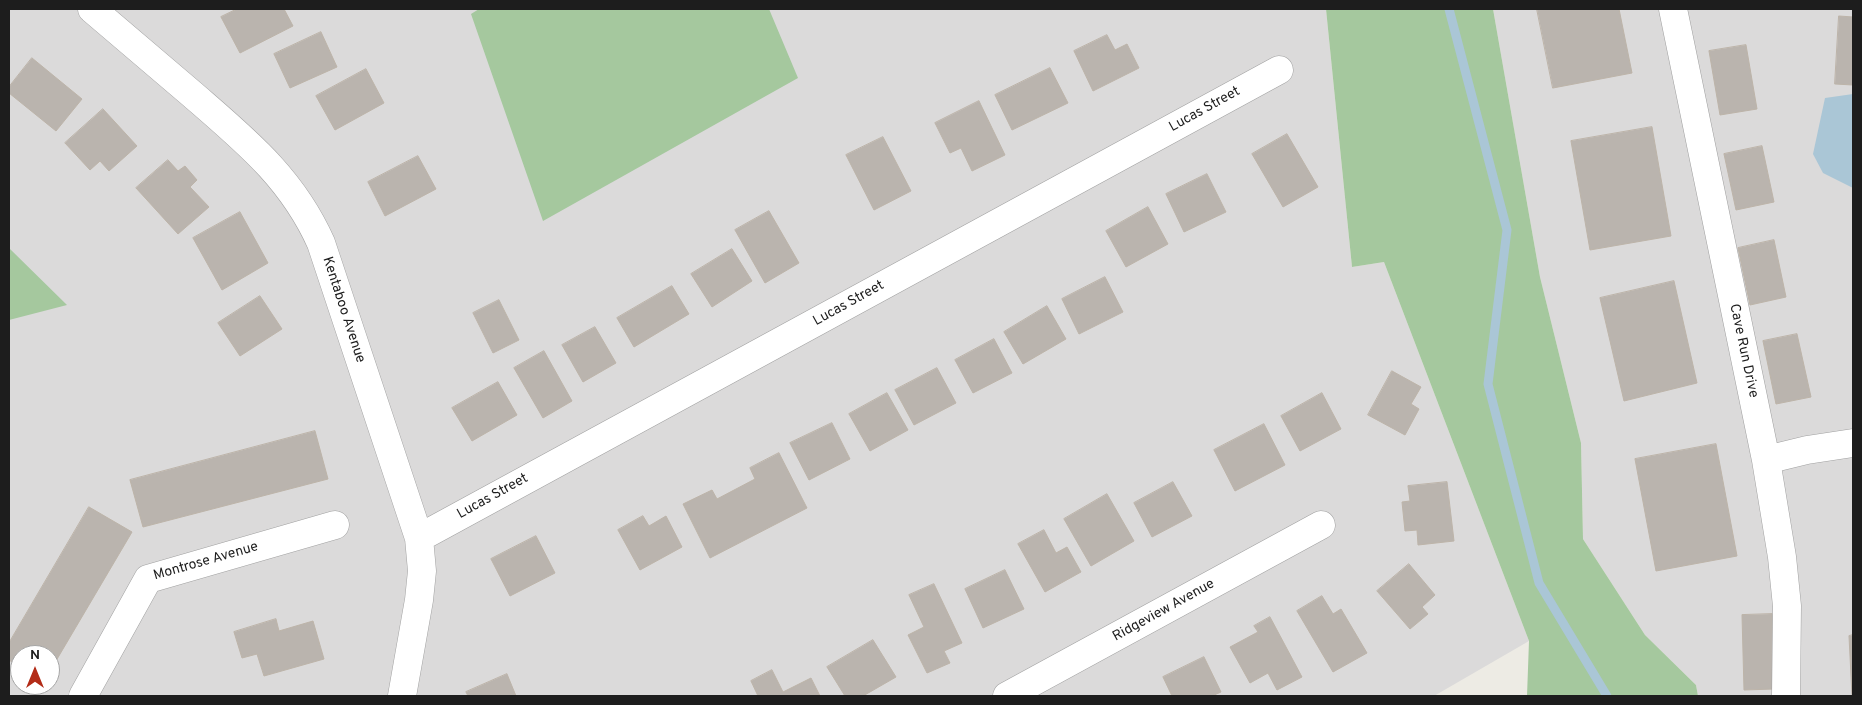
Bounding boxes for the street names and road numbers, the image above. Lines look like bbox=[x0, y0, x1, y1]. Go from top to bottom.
street label: Lucas Street bbox=[1167, 84, 1243, 136]
street label: Kentaboo Avenue bbox=[318, 255, 368, 365]
street label: Lucas Street bbox=[811, 278, 887, 330]
street label: Cave Run Drive bbox=[1725, 302, 1761, 400]
street label: Lucas Street bbox=[455, 471, 531, 523]
street label: Montrose Avenue bbox=[152, 539, 260, 585]
street label: Ridgeview Avenue bbox=[1110, 576, 1218, 646]

